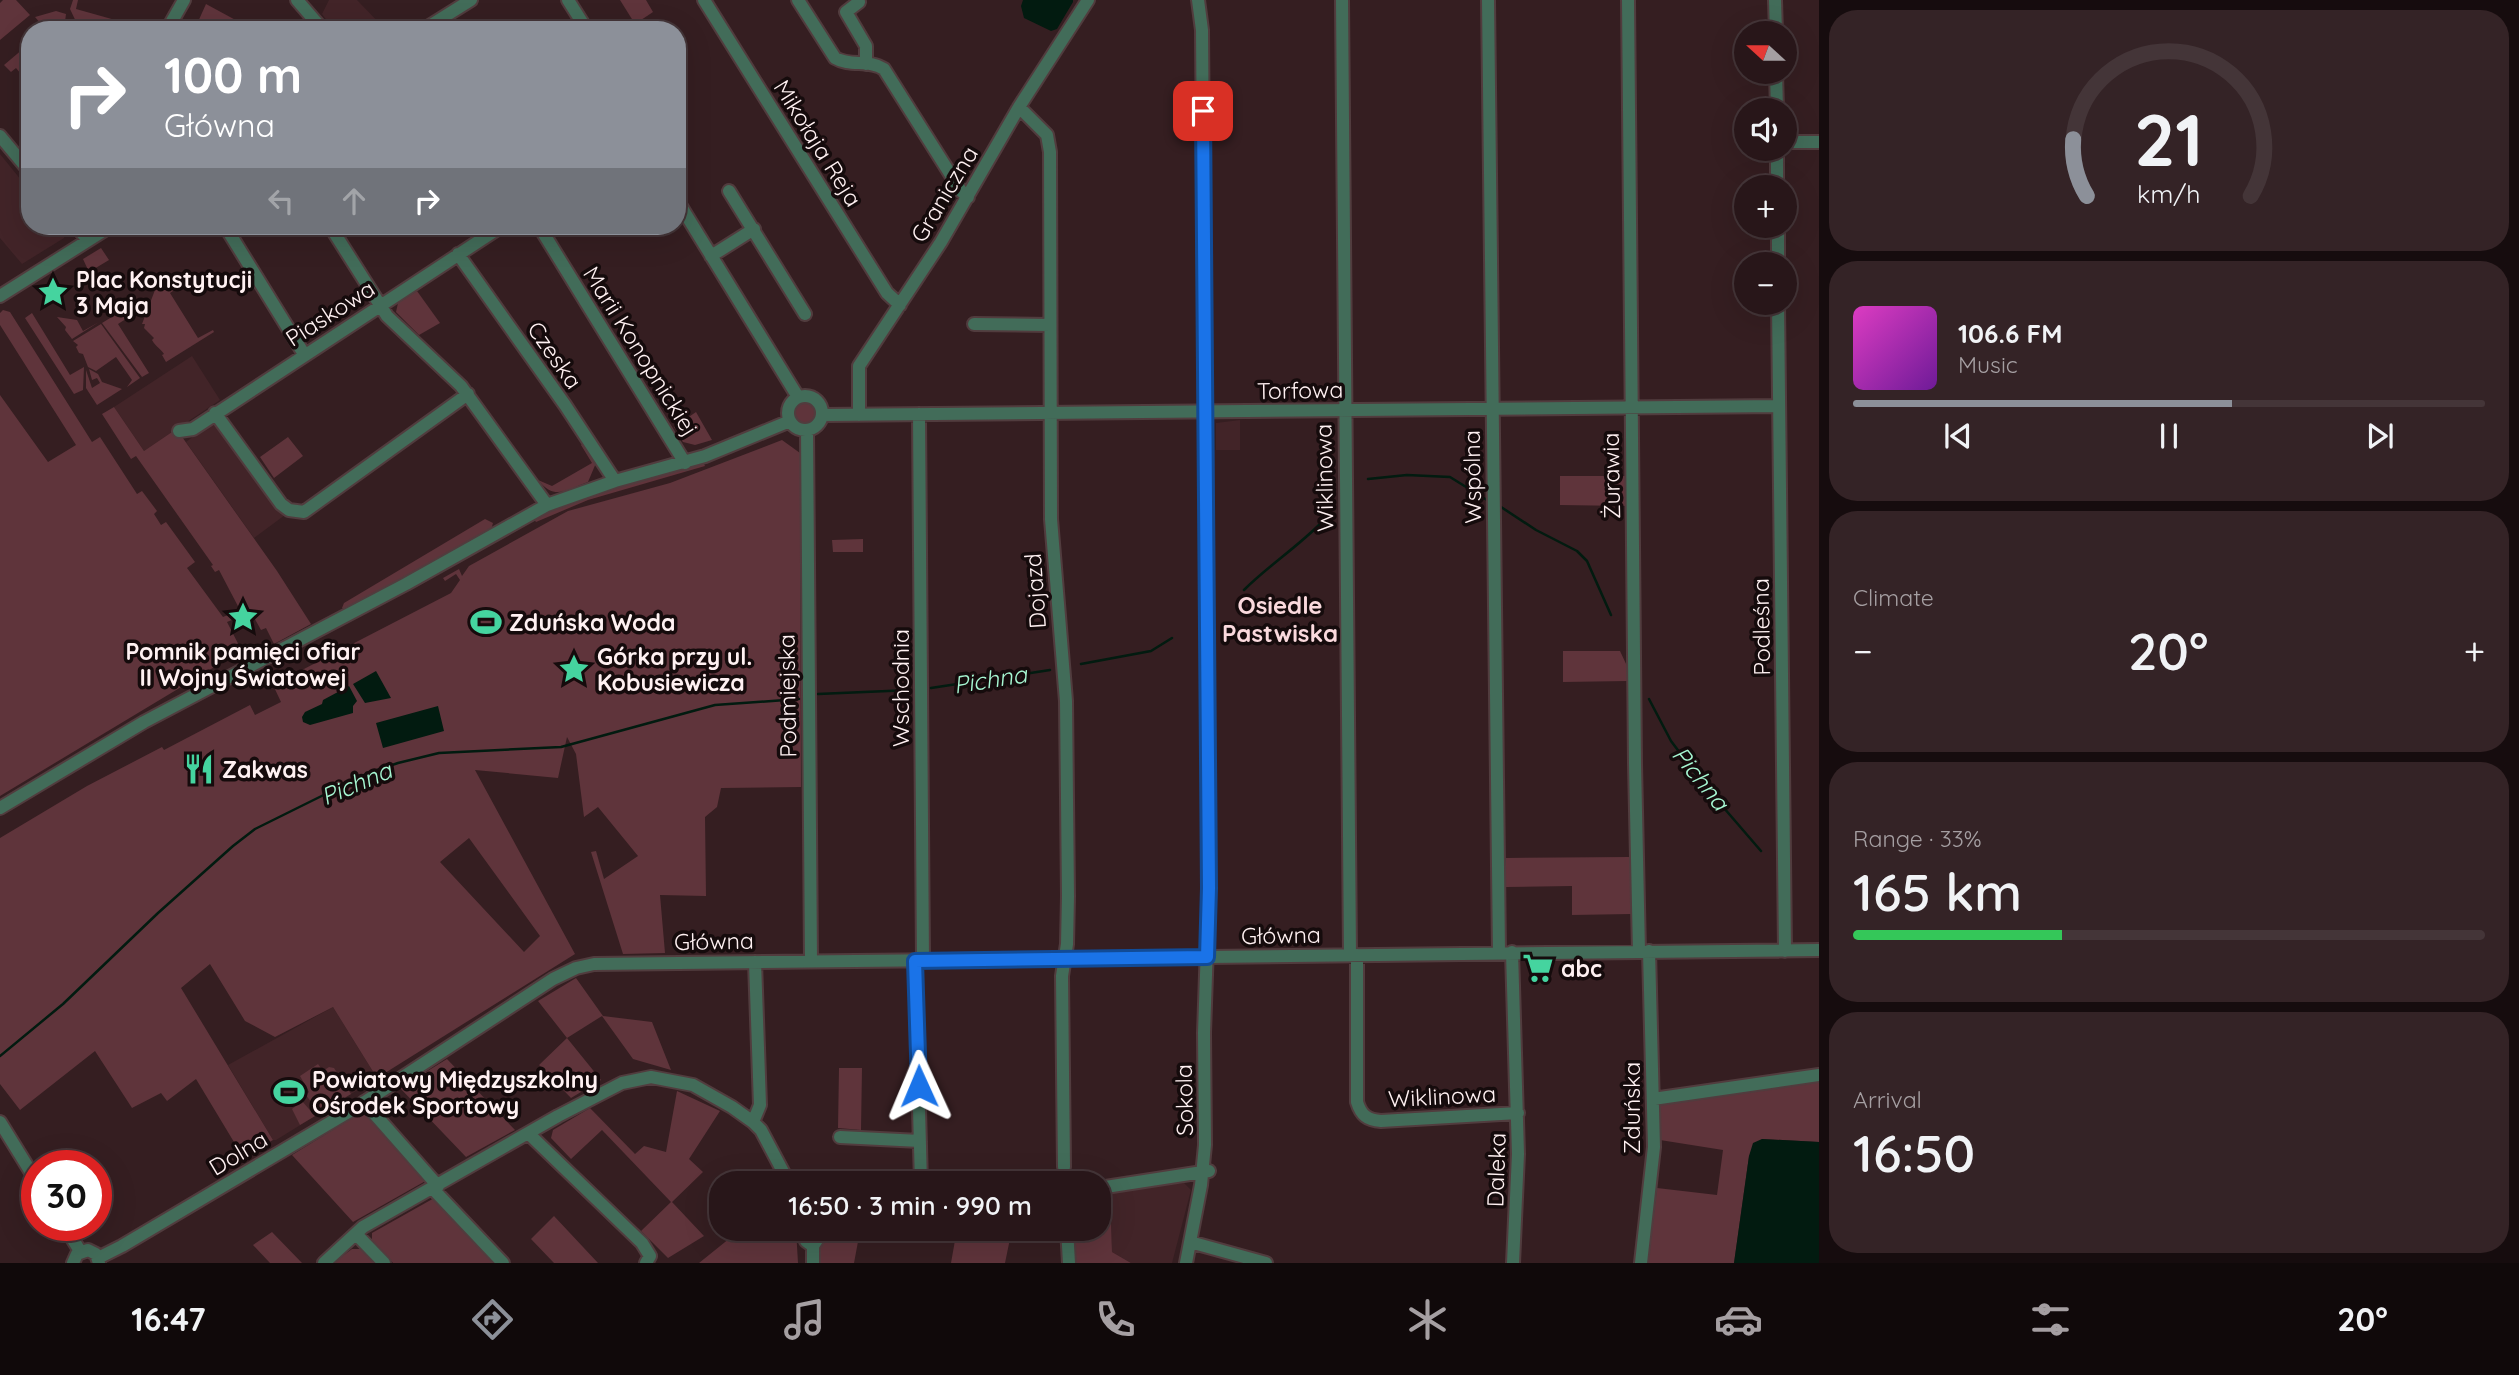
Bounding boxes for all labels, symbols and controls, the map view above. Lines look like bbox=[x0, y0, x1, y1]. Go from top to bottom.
north arrow bbox=[1734, 21, 1797, 84]
map controls bbox=[1734, 21, 1797, 315]
text: 100 m bbox=[164, 44, 302, 105]
icon: right bbox=[49, 49, 140, 140]
street label: Mikołaja Reja bbox=[768, 74, 868, 212]
pin bbox=[1173, 81, 1233, 141]
icon: arrive bbox=[1184, 92, 1222, 130]
text: 21 bbox=[2134, 94, 2204, 185]
button: sound bbox=[1734, 98, 1797, 161]
text: Główna bbox=[164, 105, 275, 145]
street label: Graniczna bbox=[904, 141, 984, 247]
button: + bbox=[1734, 175, 1797, 238]
text: km/h bbox=[2137, 178, 2201, 209]
icon: left bbox=[262, 182, 300, 220]
icon: ahead bbox=[335, 182, 373, 220]
icon: right bbox=[408, 182, 446, 220]
button: − bbox=[1734, 252, 1797, 315]
street label: Marii Konopnickiej bbox=[577, 261, 705, 441]
place label: Plac Konstytucji 3 Maja bbox=[76, 265, 252, 320]
street label: Piaskowa bbox=[280, 274, 380, 352]
place icon: Plac Konstytucji 3 Maja bbox=[36, 275, 70, 309]
street label: Czeska bbox=[521, 316, 589, 394]
text: 106.6 FM bbox=[1958, 317, 2063, 350]
text: Music bbox=[1958, 350, 2018, 379]
street label: Torfowa bbox=[1256, 375, 1344, 405]
icon: previous bbox=[1939, 417, 1977, 455]
icon: pause bbox=[2150, 417, 2188, 455]
icon: next bbox=[2361, 417, 2399, 455]
street label: Wiklinowa bbox=[1309, 424, 1339, 532]
street label: Wspólna bbox=[1457, 430, 1487, 524]
street label: Żurawia bbox=[1596, 433, 1626, 519]
street label: Dojazd bbox=[1018, 552, 1052, 630]
street label: Podleśna bbox=[1746, 578, 1776, 676]
text: Climate bbox=[1853, 583, 1934, 612]
district label: Osiedle Pastwiska bbox=[1222, 590, 1338, 648]
place icon: Pomnik pamięci ofiar II Wojny Światowej bbox=[226, 600, 260, 634]
sports icon: Zduńska Woda bbox=[469, 605, 503, 639]
place label: Zduńska Woda bbox=[509, 608, 675, 637]
text: 20° bbox=[2128, 618, 2208, 683]
text: − bbox=[1853, 627, 1873, 675]
text: + bbox=[2464, 627, 2485, 675]
street label: Wschodnia bbox=[886, 629, 915, 747]
street label: Podmiejska bbox=[771, 634, 803, 758]
place label: Pomnik pamięci ofiar II Wojny Światowej bbox=[125, 637, 361, 692]
place label: Górka przy ul. Kobusiewicza bbox=[597, 642, 752, 697]
place icon: Górka przy ul. Kobusiewicza bbox=[557, 652, 591, 686]
water label: Pichna bbox=[951, 658, 1030, 700]
water label: Pichna bbox=[1666, 740, 1737, 817]
restaurant icon: Zakwas bbox=[182, 752, 216, 786]
water label: Pichna bbox=[316, 754, 397, 811]
place label: Zakwas bbox=[222, 755, 308, 784]
text: Range · 33% bbox=[1853, 824, 1982, 853]
text: 165 km bbox=[1853, 859, 2022, 924]
street label: Główna bbox=[1241, 920, 1321, 950]
street label: Główna bbox=[674, 926, 754, 956]
supermarket icon: abc bbox=[1521, 951, 1555, 985]
place label: abc bbox=[1561, 954, 1602, 983]
position arrow bbox=[882, 1049, 956, 1123]
street label: Zduńska bbox=[1617, 1062, 1646, 1154]
street label: Sokola bbox=[1169, 1064, 1199, 1136]
place label: Powiatowy Międzyszkolny Ośrodek Sportowy bbox=[312, 1065, 598, 1120]
sports icon: Powiatowy Międzyszkolny Ośrodek Sportowy bbox=[272, 1075, 306, 1109]
street label: Wiklinowa bbox=[1387, 1079, 1497, 1113]
text: Arrival bbox=[1853, 1085, 1922, 1114]
text: 16:50 bbox=[1853, 1120, 1975, 1185]
street label: Dolna bbox=[203, 1124, 273, 1182]
street label: Daleka bbox=[1480, 1132, 1512, 1208]
speed limit sign: 30 bbox=[21, 1150, 112, 1241]
text: 16:50 · 3 min · 990 m bbox=[788, 1189, 1032, 1222]
icon: directions bbox=[468, 1295, 517, 1344]
icon: music bbox=[780, 1295, 829, 1344]
icon: phone bbox=[1091, 1295, 1140, 1344]
icon: climate bbox=[1403, 1295, 1452, 1344]
icon: car bbox=[1714, 1295, 1763, 1344]
icon: filters bbox=[2026, 1295, 2075, 1344]
text: 16:47 bbox=[131, 1299, 206, 1339]
text: 20° bbox=[2337, 1299, 2388, 1339]

